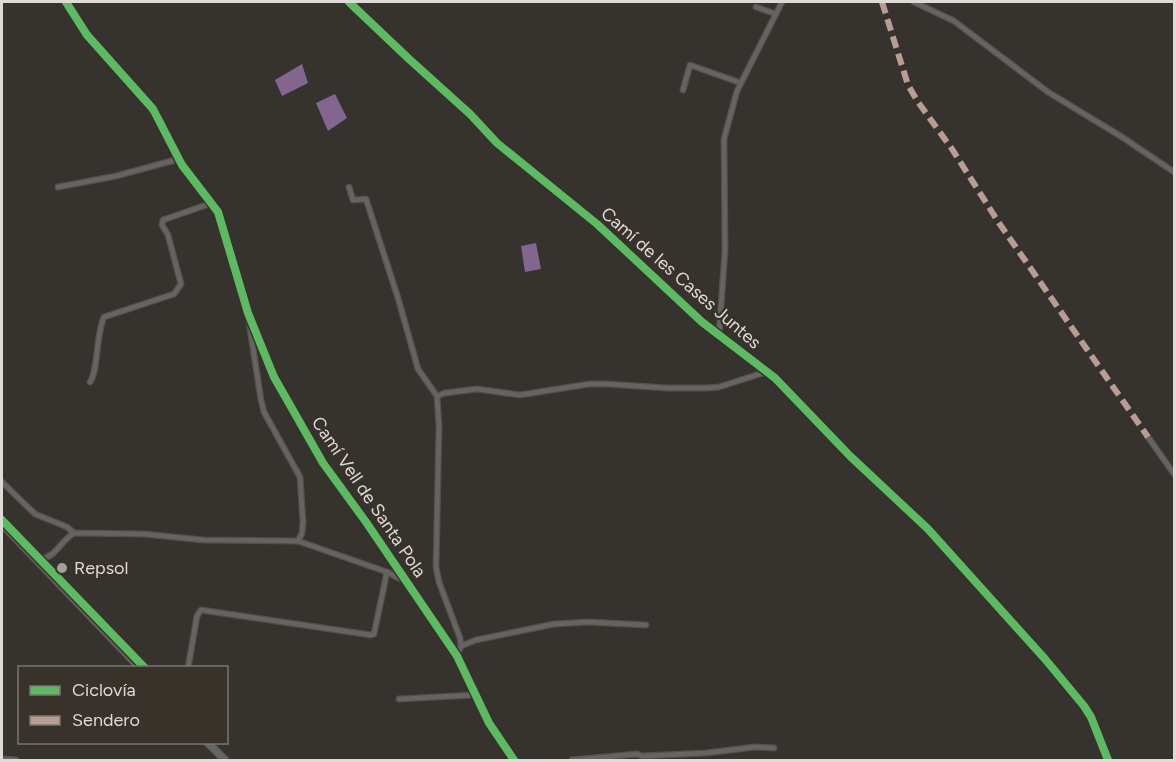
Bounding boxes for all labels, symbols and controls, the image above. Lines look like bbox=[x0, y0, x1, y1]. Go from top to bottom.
street label: Camí de les Cases Juntes bbox=[596, 202, 766, 354]
street label: Camí Vell de Santa Pola bbox=[307, 412, 431, 582]
place label: Repsol bbox=[74, 557, 129, 579]
marker: Repsol bbox=[55, 561, 69, 575]
legend bbox=[18, 666, 228, 744]
text: Ciclovía bbox=[72, 679, 136, 701]
text: Sendero bbox=[72, 709, 140, 731]

